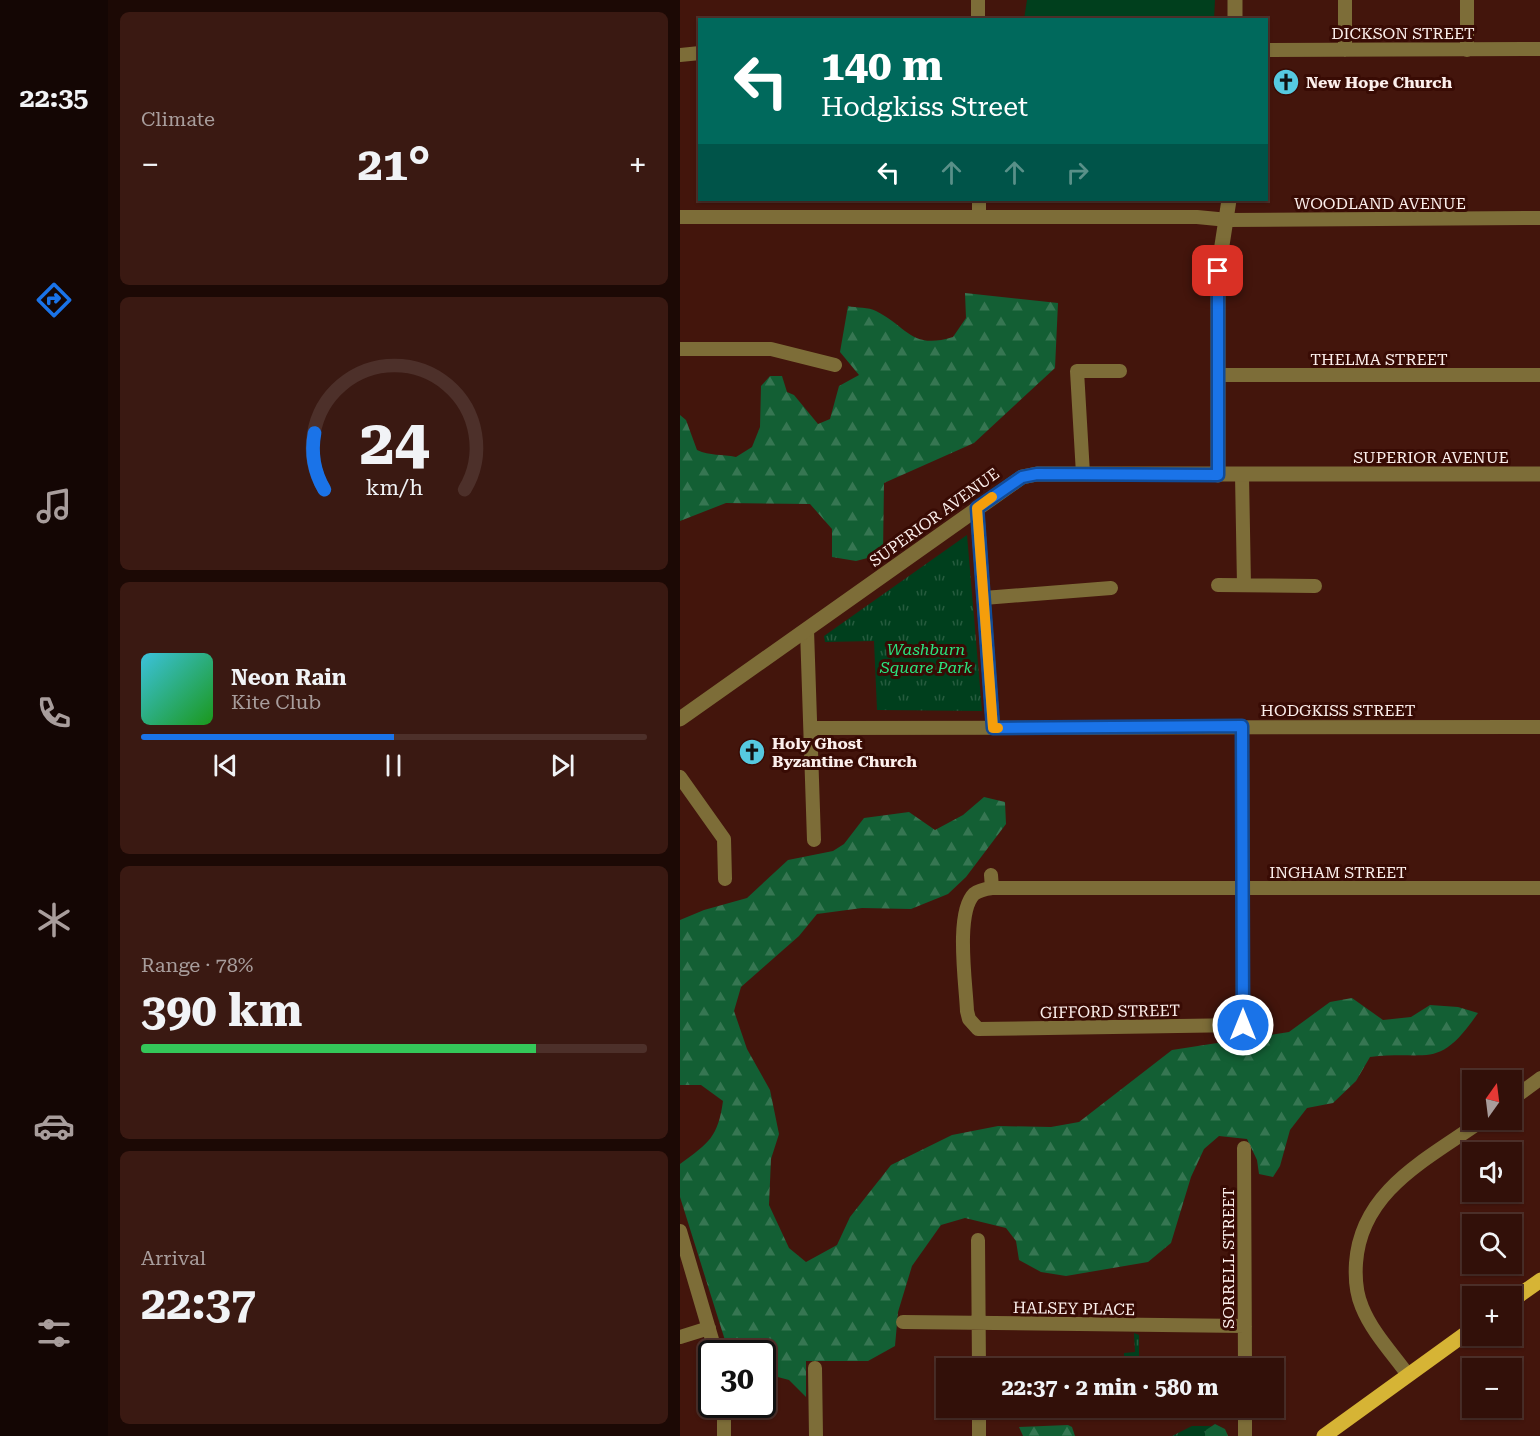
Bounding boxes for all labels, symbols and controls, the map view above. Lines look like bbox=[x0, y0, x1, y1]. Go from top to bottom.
street label: DICKSON STREET bbox=[1331, 24, 1475, 43]
text: 140 m bbox=[821, 41, 943, 90]
icon: left bbox=[722, 42, 800, 120]
church icon: New Hope Church bbox=[1271, 67, 1301, 97]
place label: New Hope Church bbox=[1306, 73, 1453, 92]
text: 22:35 bbox=[20, 82, 88, 114]
text: Hodgkiss Street bbox=[821, 91, 1028, 123]
text: Climate bbox=[141, 107, 215, 131]
text: 21° bbox=[358, 138, 430, 191]
text: − bbox=[141, 145, 159, 184]
text: + bbox=[629, 145, 647, 184]
icon: left bbox=[872, 156, 905, 189]
icon: ahead bbox=[935, 156, 968, 189]
icon: ahead bbox=[998, 156, 1031, 189]
icon: right bbox=[1061, 156, 1094, 189]
street label: WOODLAND AVENUE bbox=[1294, 194, 1466, 213]
pin bbox=[1192, 245, 1243, 296]
icon: arrive bbox=[1201, 254, 1234, 287]
icon: directions bbox=[33, 279, 75, 321]
street label: THELMA STREET bbox=[1310, 350, 1448, 369]
text: 24 bbox=[359, 406, 429, 479]
street label: SUPERIOR AVENUE bbox=[1353, 448, 1509, 467]
street label: SUPERIOR AVENUE bbox=[866, 464, 1003, 571]
text: km/h bbox=[365, 476, 423, 501]
icon: music bbox=[33, 485, 75, 527]
park label: Washburn Square Park bbox=[879, 640, 972, 677]
text: Neon Rain bbox=[231, 665, 346, 690]
text: Kite Club bbox=[231, 690, 321, 714]
icon: phone bbox=[33, 692, 75, 734]
street label: HODGKISS STREET bbox=[1261, 701, 1416, 720]
place label: Holy Ghost Byzantine Church bbox=[772, 734, 917, 771]
church icon: Holy Ghost Byzantine Church bbox=[737, 737, 767, 767]
icon: previous bbox=[209, 749, 242, 782]
icon: pause bbox=[377, 749, 410, 782]
icon: next bbox=[546, 749, 579, 782]
street label: INGHAM STREET bbox=[1269, 863, 1407, 882]
icon: climate bbox=[33, 899, 75, 941]
text: Range · 78% bbox=[141, 953, 253, 977]
text: 390 km bbox=[141, 984, 302, 1037]
position arrow bbox=[1211, 993, 1275, 1057]
street label: GIFFORD STREET bbox=[1040, 1001, 1181, 1022]
north arrow bbox=[1462, 1070, 1522, 1130]
map controls bbox=[1462, 1070, 1522, 1418]
icon: car bbox=[33, 1105, 75, 1147]
button: sound bbox=[1462, 1142, 1522, 1202]
street label: SORRELL STREET bbox=[1219, 1187, 1238, 1329]
button: search bbox=[1462, 1214, 1522, 1274]
text: Arrival bbox=[141, 1246, 206, 1270]
text: 22:37 bbox=[141, 1277, 256, 1330]
button: + bbox=[1462, 1286, 1522, 1346]
street label: HALSEY PLACE bbox=[1013, 1298, 1135, 1319]
icon: filters bbox=[33, 1312, 75, 1354]
speed limit sign: 30 bbox=[698, 1340, 776, 1418]
button: − bbox=[1462, 1358, 1522, 1418]
text: 22:37 · 2 min · 580 m bbox=[1001, 1375, 1219, 1400]

